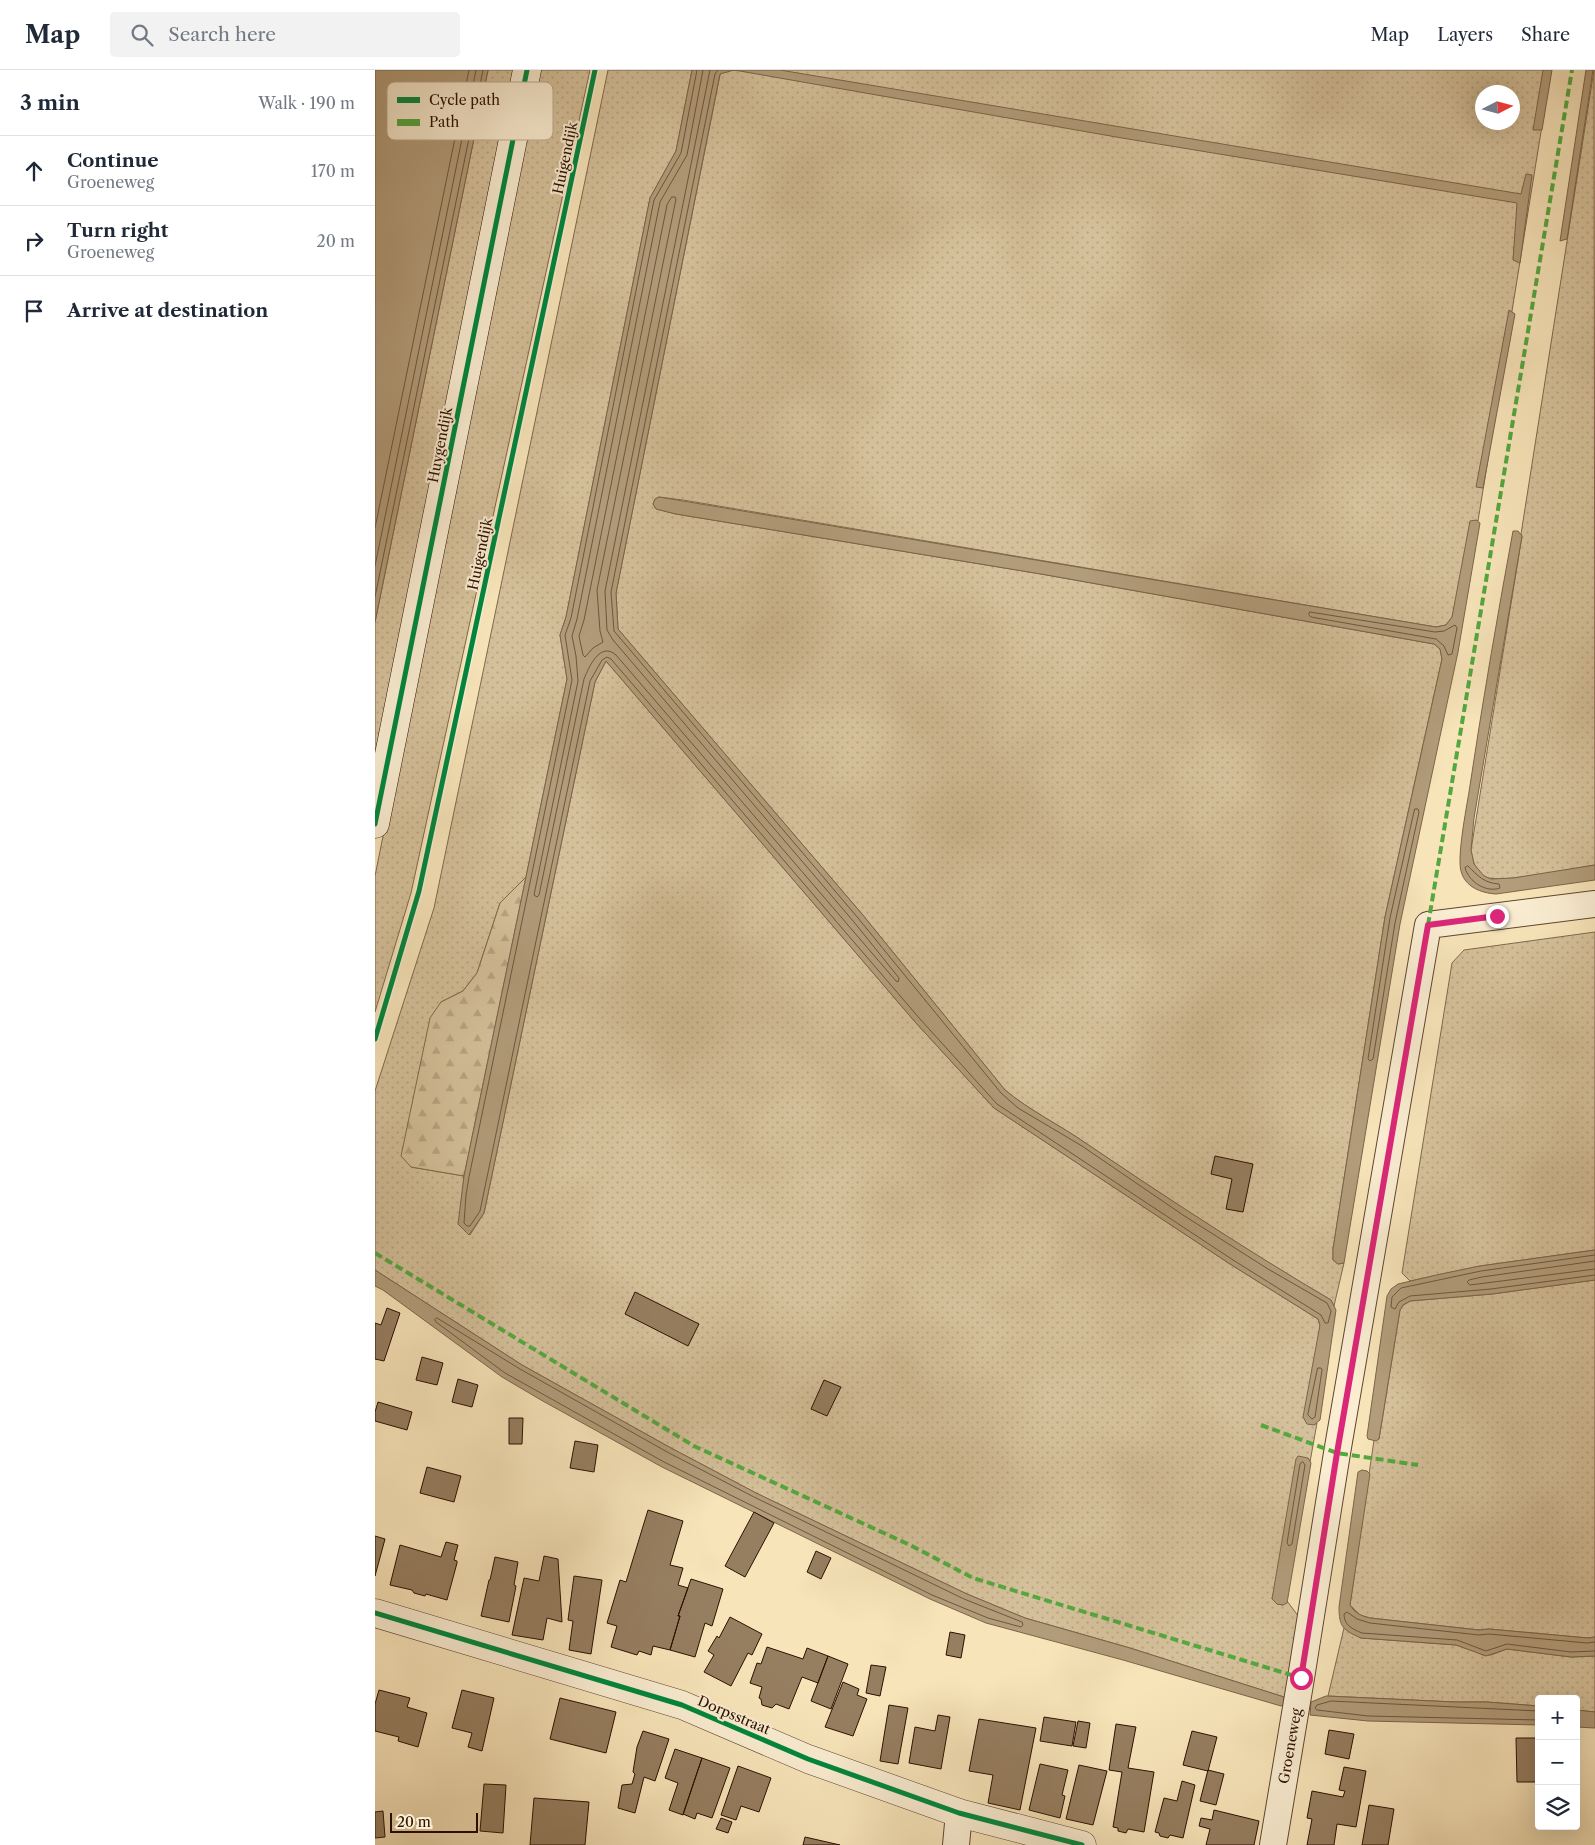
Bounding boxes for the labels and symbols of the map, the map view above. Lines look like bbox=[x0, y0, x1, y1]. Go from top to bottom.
legend bbox=[387, 82, 553, 140]
north arrow bbox=[1475, 85, 1520, 130]
text: Cycle path bbox=[429, 91, 500, 109]
text: Path bbox=[429, 113, 459, 131]
street label: Huigendijk bbox=[549, 119, 582, 196]
street label: Huygendijk bbox=[424, 405, 456, 484]
street label: Huigendijk bbox=[464, 515, 497, 592]
route end bbox=[1486, 905, 1509, 928]
route start bbox=[1290, 1667, 1313, 1690]
street label: Dorpsstraat bbox=[695, 1692, 773, 1738]
street label: Groeneweg bbox=[1275, 1706, 1306, 1785]
scale bar bbox=[390, 1810, 477, 1833]

